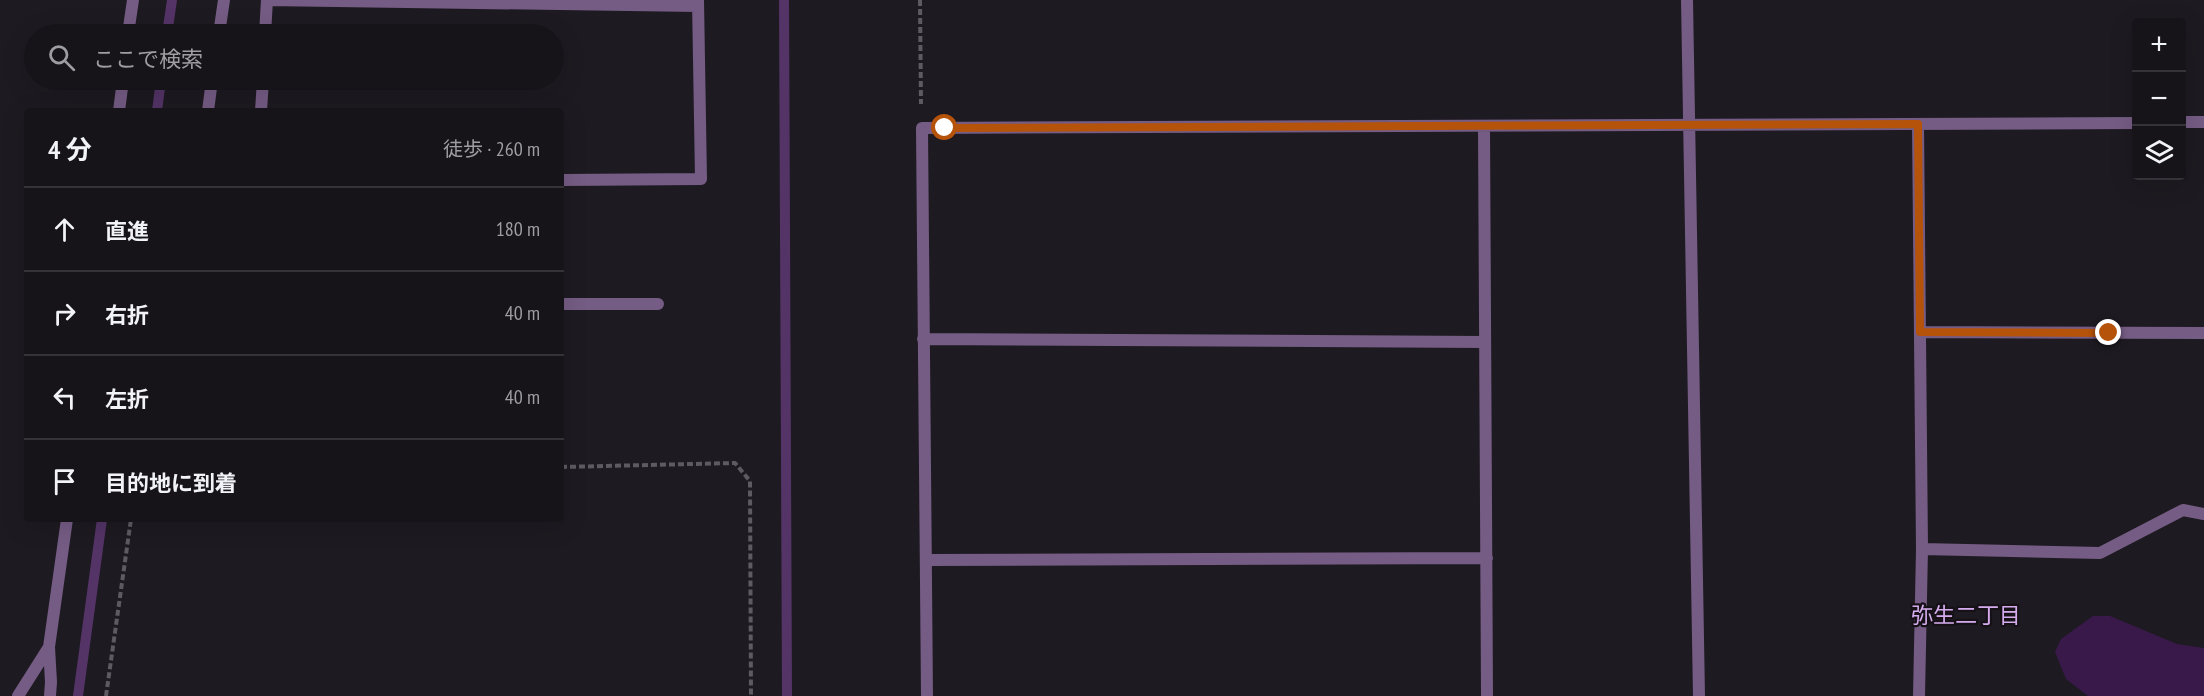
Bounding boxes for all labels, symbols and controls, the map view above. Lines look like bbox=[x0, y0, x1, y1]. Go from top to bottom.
map controls bbox=[2132, 18, 2186, 180]
button: + bbox=[2132, 18, 2186, 72]
search box bbox=[24, 24, 564, 90]
icon: search bbox=[45, 41, 78, 74]
text: ここで検索 bbox=[93, 45, 203, 73]
button: − bbox=[2132, 72, 2186, 126]
route start bbox=[931, 114, 957, 140]
button: layers bbox=[2132, 126, 2186, 180]
text: 4 分 bbox=[48, 133, 92, 166]
text: 徒歩 · 260 m bbox=[443, 136, 540, 162]
icon: ahead bbox=[48, 213, 81, 246]
text: 180 m bbox=[496, 216, 540, 242]
text: 直進 bbox=[105, 217, 149, 245]
icon: right bbox=[48, 297, 81, 330]
text: 40 m bbox=[505, 300, 540, 326]
text: 右折 bbox=[105, 301, 149, 329]
route end bbox=[2095, 319, 2121, 345]
icon: left bbox=[48, 381, 81, 414]
text: 40 m bbox=[505, 384, 540, 410]
text: 左折 bbox=[105, 385, 149, 413]
icon: arrive bbox=[48, 465, 81, 498]
text: 目的地に到着 bbox=[105, 469, 237, 497]
district label: 弥生二丁目 bbox=[1911, 601, 2021, 629]

